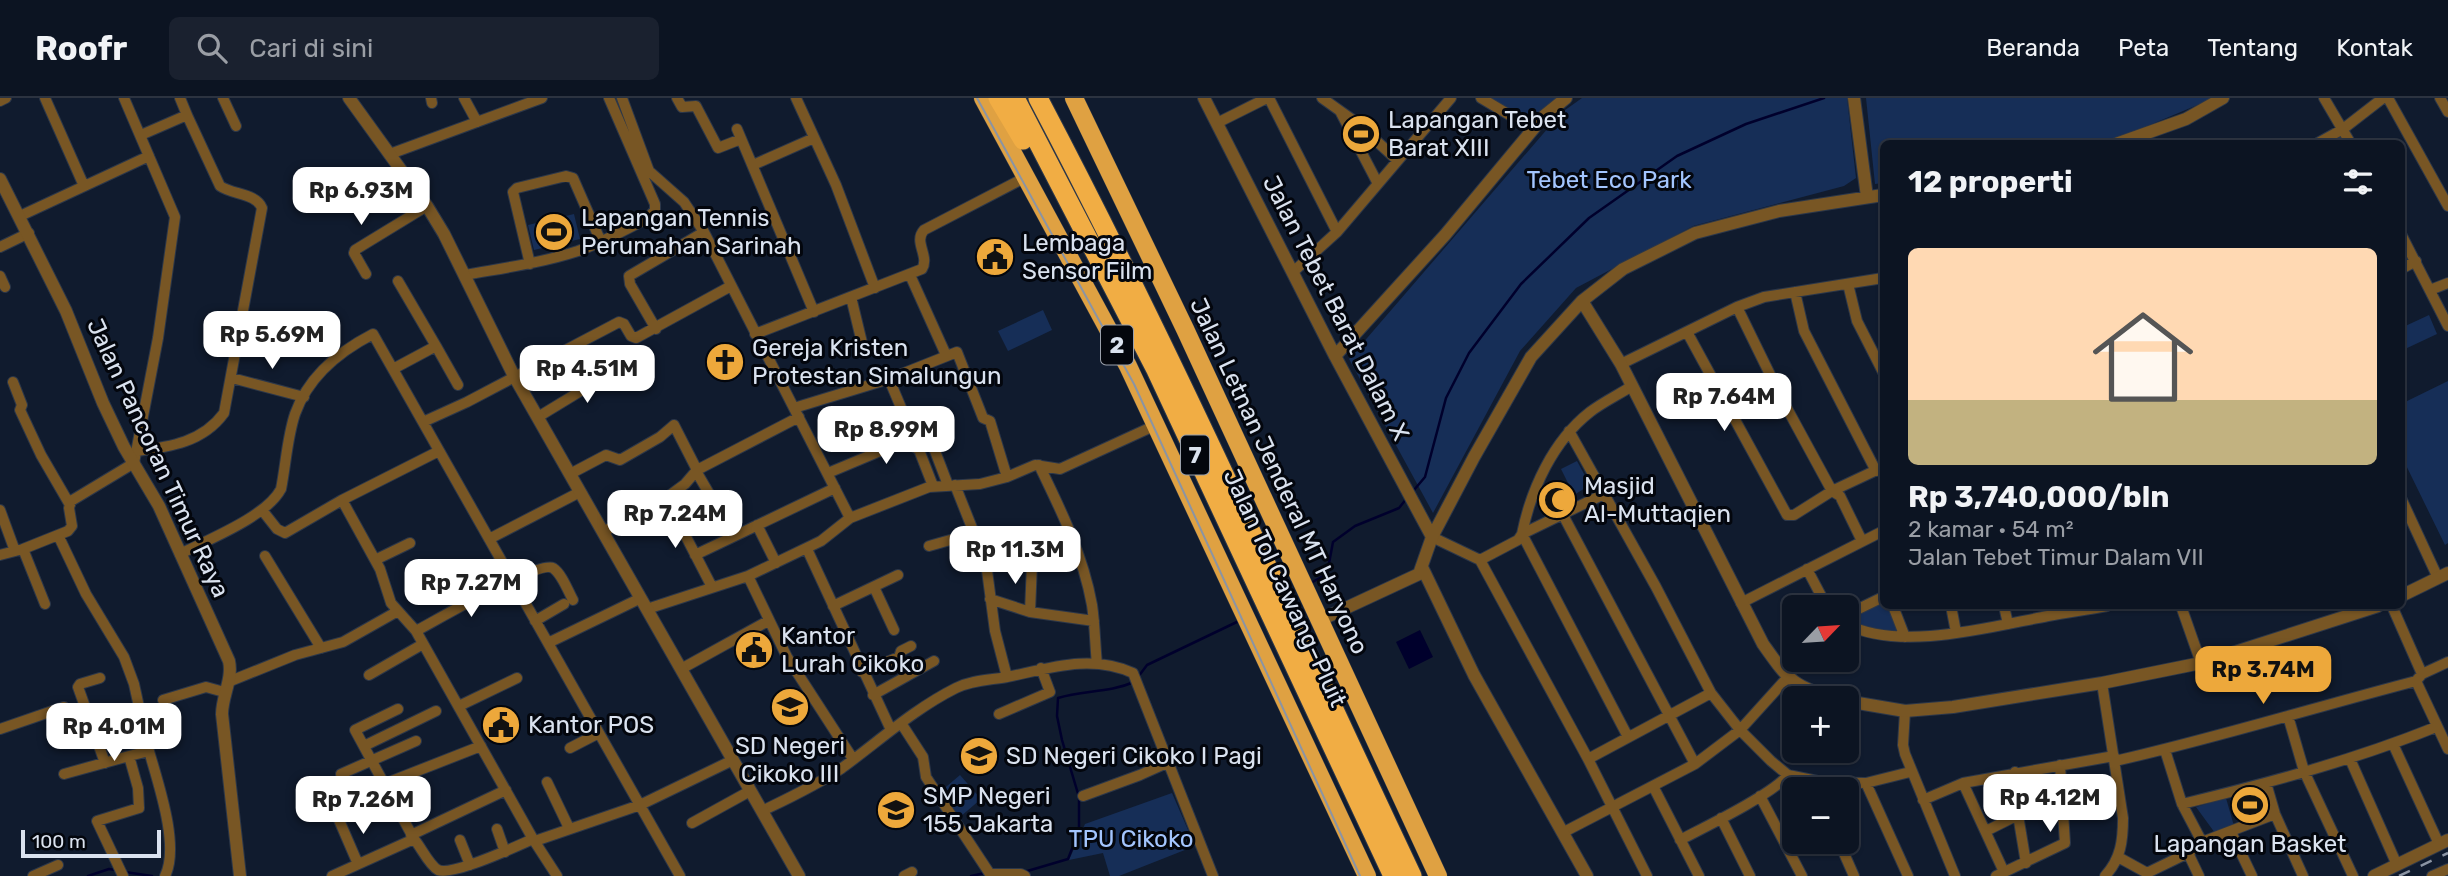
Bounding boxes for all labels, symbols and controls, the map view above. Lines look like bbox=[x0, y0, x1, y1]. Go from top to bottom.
search box bbox=[169, 17, 659, 80]
text: Roofr bbox=[35, 29, 127, 68]
icon: search bbox=[193, 29, 231, 67]
text: Cari di sini bbox=[249, 33, 373, 64]
text: Beranda bbox=[1986, 34, 2080, 62]
text: Peta bbox=[2118, 34, 2169, 62]
text: Tentang bbox=[2207, 34, 2298, 62]
text: Kontak bbox=[2336, 34, 2413, 62]
place label: Lapangan Tebet Barat XIII bbox=[1388, 106, 1566, 162]
sports icon: Lapangan Tebet Barat XIII bbox=[1340, 113, 1382, 155]
icon: filters bbox=[2339, 163, 2377, 201]
text: 12 properti bbox=[1908, 164, 2073, 200]
park label: Tebet Eco Park bbox=[1526, 166, 1692, 194]
pin: Rp 6.93M bbox=[289, 167, 433, 227]
street label: Jalan Tebet Barat Dalam X bbox=[1257, 171, 1415, 445]
text: Rp 6.93M bbox=[309, 176, 413, 204]
place label: Lapangan Tennis Perumahan Sarinah bbox=[581, 204, 802, 260]
sports icon: Lapangan Tennis Perumahan Sarinah bbox=[533, 211, 575, 253]
place label: Lembaga Sensor Film bbox=[1022, 229, 1152, 285]
public building icon: Lembaga Sensor Film bbox=[974, 236, 1016, 278]
street label: Jalan Letnan Jenderal MT Haryono bbox=[1184, 294, 1374, 658]
icon: home bbox=[2080, 294, 2206, 420]
pin: Rp 5.69M bbox=[200, 312, 344, 371]
street label: Jalan Pancoran Timur Raya bbox=[81, 314, 235, 602]
text: Rp 5.69M bbox=[219, 320, 325, 348]
road number: 2 bbox=[1101, 326, 1133, 364]
place label: Gereja Kristen Protestan Simalungun bbox=[752, 334, 1002, 390]
church icon: Gereja Kristen Protestan Simalungun bbox=[704, 341, 746, 383]
pin: Rp 4.51M bbox=[515, 345, 659, 405]
text: Rp 4.51M bbox=[536, 354, 638, 382]
pin: Rp 7.64M bbox=[1652, 374, 1796, 433]
text: Rp 7.64M bbox=[1672, 382, 1776, 410]
pin: Rp 8.99M bbox=[814, 406, 958, 466]
text: Rp 8.99M bbox=[834, 415, 938, 443]
road number: 7 bbox=[1181, 436, 1209, 474]
street label: Jalan Tol Cawang–Pluit bbox=[1218, 465, 1352, 711]
place label: Masjid Al-Muttaqien bbox=[1584, 472, 1731, 528]
mosque icon: Masjid Al-Muttaqien bbox=[1536, 479, 1578, 521]
text: Rp 3,740,000/bln bbox=[1908, 479, 2170, 515]
pin: Rp 7.24M bbox=[603, 490, 747, 550]
text: Rp 7.24M bbox=[623, 499, 727, 527]
text: 2 kamar · 54 m² bbox=[1908, 515, 2074, 543]
pin: Rp 11.3M bbox=[943, 526, 1087, 586]
text: Rp 11.3M bbox=[966, 535, 1064, 563]
text: Jalan Tebet Timur Dalam VII bbox=[1908, 543, 2204, 571]
pin: Rp 7.27M bbox=[399, 560, 543, 619]
text: Rp 7.27M bbox=[421, 568, 521, 596]
north arrow bbox=[1782, 595, 1858, 672]
map controls bbox=[1782, 595, 1859, 854]
place label: Kantor Lurah Cikoko bbox=[781, 622, 924, 678]
public building icon: Kantor Lurah Cikoko bbox=[733, 629, 775, 671]
pin: Rp 3.74M bbox=[2191, 646, 2335, 706]
text: Rp 3.74M bbox=[2211, 655, 2315, 683]
school or university icon: SD Negeri Cikoko III bbox=[769, 686, 811, 728]
button: + bbox=[1782, 686, 1859, 763]
pin: Rp 4.01M bbox=[42, 704, 186, 763]
public building icon: Kantor POS bbox=[480, 704, 522, 746]
place label: Kantor POS bbox=[528, 711, 654, 739]
text: Rp 4.01M bbox=[62, 712, 166, 740]
place label: SD Negeri Cikoko III bbox=[735, 732, 845, 788]
school or university icon: SD Negeri Cikoko I Pagi bbox=[958, 735, 1000, 777]
place label: SD Negeri Cikoko I Pagi bbox=[1006, 742, 1262, 770]
pin: Rp 4.12M bbox=[1978, 774, 2122, 834]
pin: Rp 7.26M bbox=[291, 776, 435, 836]
button: − bbox=[1782, 777, 1859, 854]
place label: SMP Negeri 155 Jakarta bbox=[923, 782, 1053, 838]
text: Rp 4.12M bbox=[1999, 783, 2101, 811]
sports icon: Lapangan Basket bbox=[2229, 784, 2271, 826]
text: Rp 7.26M bbox=[312, 785, 414, 813]
school or university icon: SMP Negeri 155 Jakarta bbox=[875, 789, 917, 831]
park label: TPU Cikoko bbox=[1069, 825, 1193, 853]
scale bar bbox=[21, 827, 161, 859]
text: 100 m bbox=[32, 830, 86, 853]
place label: Lapangan Basket bbox=[2154, 830, 2346, 858]

